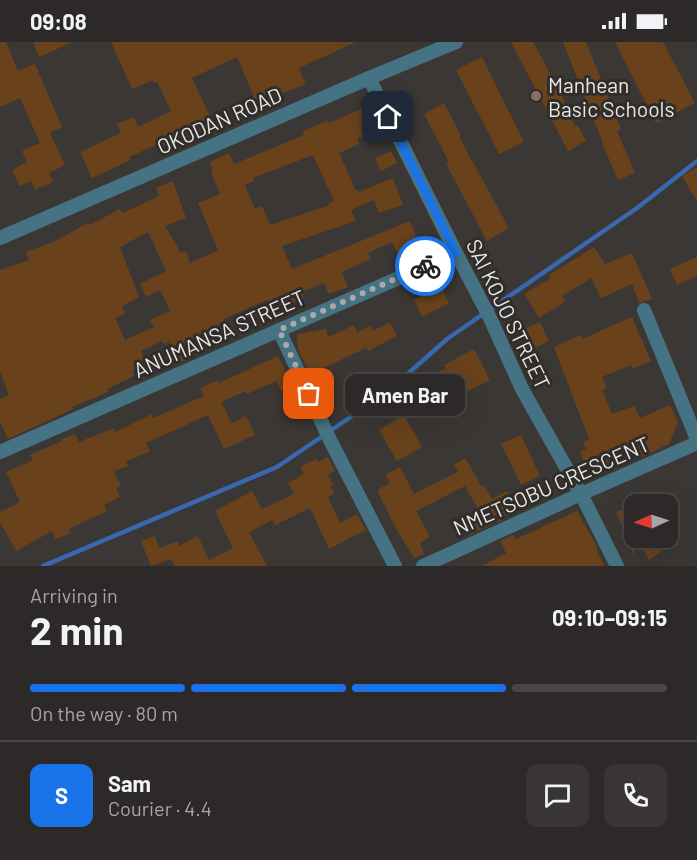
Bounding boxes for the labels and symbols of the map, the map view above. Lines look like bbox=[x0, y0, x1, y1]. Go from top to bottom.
place label: Manhean Basic Schools bbox=[548, 72, 675, 121]
street label: OKODAN ROAD bbox=[153, 81, 285, 159]
marker: Manhean Basic Schools bbox=[529, 89, 543, 103]
pin bbox=[362, 91, 413, 142]
street label: SAI KOJO STREET bbox=[462, 235, 556, 393]
courier bbox=[395, 236, 455, 296]
street label: ANUMANSA STREET bbox=[129, 284, 309, 382]
pin bbox=[283, 368, 334, 419]
callout: Amen Bar bbox=[345, 373, 465, 415]
street label: NMETSOBU CRESCENT bbox=[449, 430, 653, 540]
north arrow bbox=[624, 494, 678, 548]

